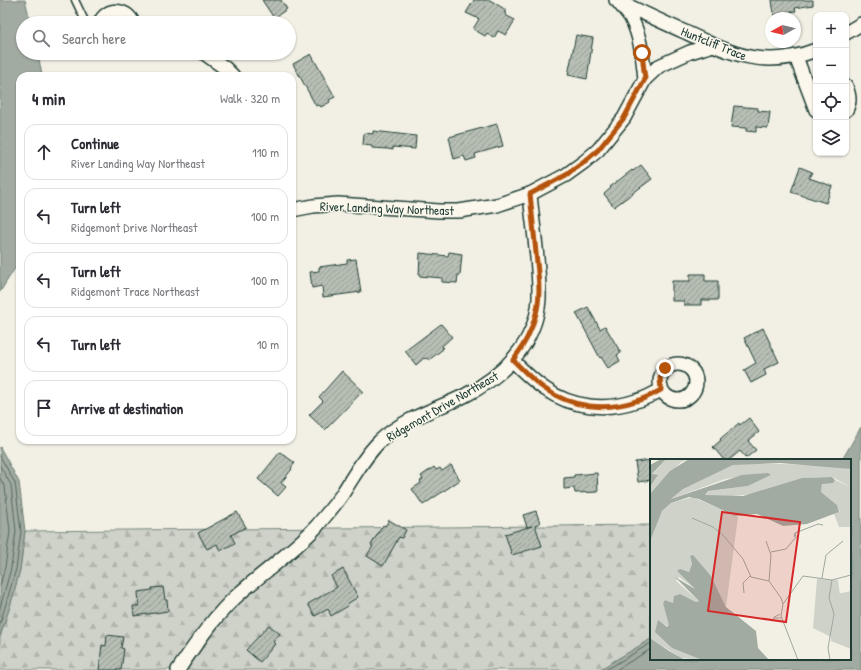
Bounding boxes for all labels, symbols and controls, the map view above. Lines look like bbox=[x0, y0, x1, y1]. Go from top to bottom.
north arrow bbox=[765, 12, 801, 48]
map controls bbox=[813, 12, 849, 156]
button: + bbox=[813, 12, 849, 48]
search box bbox=[16, 16, 296, 60]
street label: Huntcliff Trace bbox=[679, 22, 749, 64]
icon: search bbox=[30, 27, 52, 49]
text: Search here bbox=[62, 28, 126, 49]
route start bbox=[633, 44, 651, 62]
button: − bbox=[813, 48, 849, 84]
button: locate bbox=[813, 84, 849, 120]
text: 4 min bbox=[32, 87, 65, 110]
text: Walk · 320 m bbox=[220, 89, 280, 107]
button: layers bbox=[813, 120, 849, 156]
text: Continue bbox=[71, 133, 119, 154]
icon: ahead bbox=[33, 141, 55, 163]
text: 110 m bbox=[252, 143, 279, 161]
text: River Landing Way Northeast bbox=[71, 154, 205, 172]
text: Turn left bbox=[71, 197, 121, 218]
street label: River Landing Way Northeast bbox=[320, 197, 455, 219]
icon: left bbox=[33, 205, 55, 227]
text: 100 m bbox=[251, 207, 279, 225]
text: Ridgemont Drive Northeast bbox=[71, 218, 198, 236]
text: Turn left bbox=[71, 261, 121, 282]
icon: left bbox=[33, 269, 55, 291]
text: 100 m bbox=[251, 271, 279, 289]
text: Ridgemont Trace Northeast bbox=[71, 282, 200, 300]
icon: left bbox=[33, 333, 55, 355]
text: Turn left bbox=[71, 334, 121, 355]
text: 10 m bbox=[257, 335, 279, 353]
route end bbox=[656, 359, 674, 377]
street label: Ridgemont Drive Northeast bbox=[383, 366, 502, 445]
icon: arrive bbox=[33, 397, 55, 419]
text: Arrive at destination bbox=[71, 398, 183, 419]
inset map bbox=[650, 459, 851, 660]

